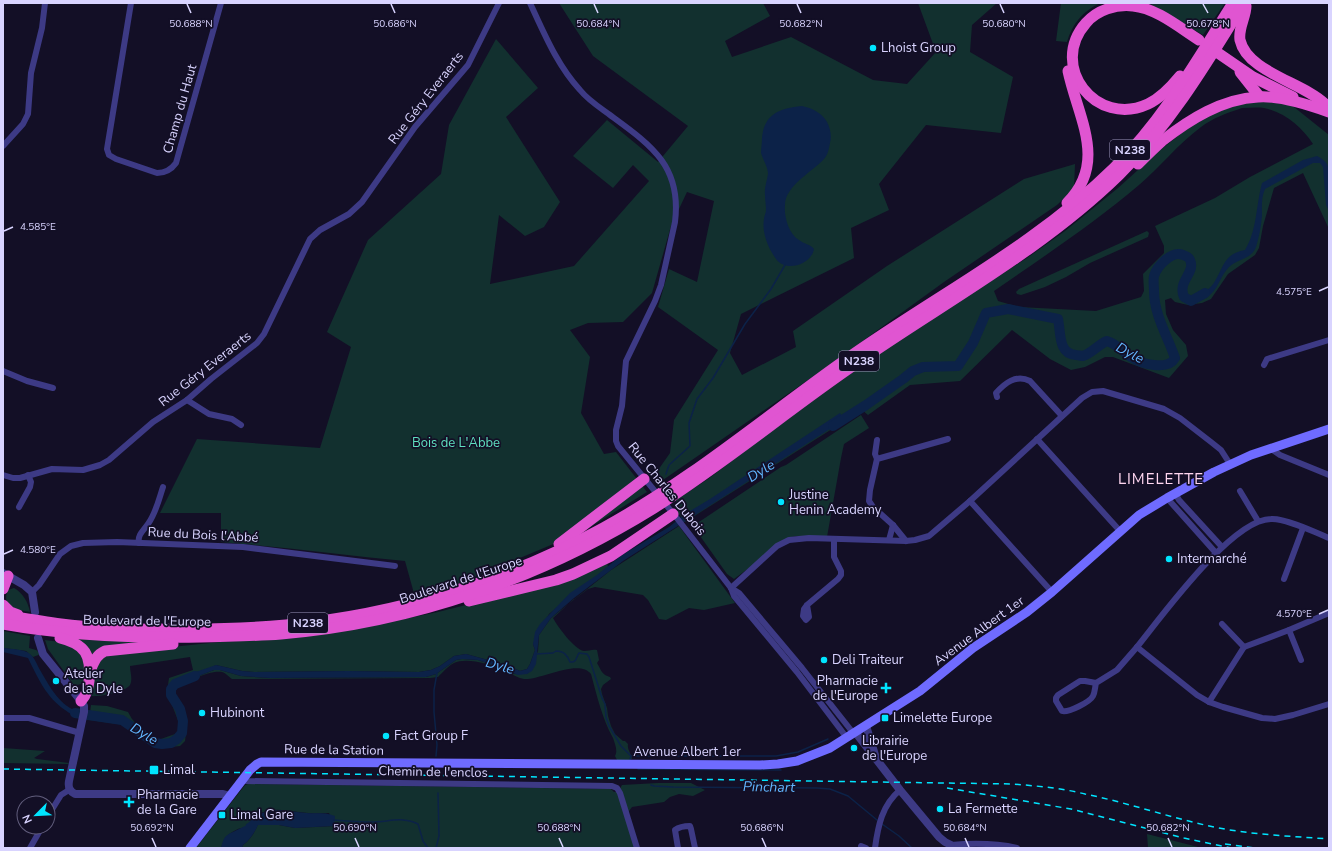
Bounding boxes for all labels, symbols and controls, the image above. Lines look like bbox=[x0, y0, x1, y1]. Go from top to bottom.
text: 50.688°N bbox=[169, 17, 213, 31]
text: 50.686°N bbox=[373, 17, 417, 31]
text: 50.684°N bbox=[576, 17, 620, 31]
text: 50.682°N bbox=[779, 17, 823, 31]
text: 50.680°N bbox=[982, 17, 1026, 31]
text: 50.678°N bbox=[1186, 17, 1230, 31]
place label: Lhoist Group bbox=[881, 39, 956, 57]
marker: Lhoist Group bbox=[868, 43, 878, 53]
street label: Rue Géry Everaerts bbox=[384, 48, 468, 148]
street label: Champ du Haut bbox=[159, 62, 201, 156]
road number: N238 bbox=[1110, 140, 1150, 160]
text: 4.585°E bbox=[20, 220, 56, 234]
text: 4.575°E bbox=[1276, 285, 1312, 299]
street label: Rue Géry Everaerts bbox=[155, 327, 255, 411]
water label: Dyle bbox=[1113, 338, 1148, 368]
road number: N238 bbox=[839, 351, 879, 371]
park label: Bois de L'Abbe bbox=[412, 434, 500, 452]
street label: Rue Charles Dubois bbox=[624, 439, 710, 539]
water label: Dyle bbox=[744, 455, 779, 487]
district label: LIMELETTE bbox=[1118, 469, 1204, 489]
place label: Justine Henin Academy bbox=[788, 486, 882, 519]
marker: Justine Henin Academy bbox=[776, 497, 786, 507]
street label: Rue du Bois l'Abbé bbox=[147, 523, 259, 547]
text: 4.580°E bbox=[20, 543, 56, 557]
place label: Intermarché bbox=[1177, 550, 1247, 568]
street label: Boulevard de l'Europe bbox=[397, 552, 525, 608]
marker: Intermarché bbox=[1164, 554, 1174, 564]
street label: Avenue Albert 1er bbox=[930, 592, 1028, 670]
text: 4.570°E bbox=[1276, 607, 1312, 621]
street label: Boulevard de l'Europe bbox=[83, 611, 211, 631]
road number: N238 bbox=[288, 613, 328, 633]
place label: Deli Traiteur bbox=[832, 651, 904, 669]
water label: Dyle bbox=[483, 653, 517, 679]
marker: Deli Traiteur bbox=[819, 655, 829, 665]
place label: Atelier de la Dyle bbox=[64, 665, 123, 698]
place label: Pharmacie de l'Europe bbox=[813, 672, 878, 705]
marker: Atelier de la Dyle bbox=[51, 676, 61, 686]
marker: Pharmacie de l'Europe bbox=[881, 683, 891, 693]
place label: Hubinont bbox=[210, 704, 265, 722]
marker: Hubinont bbox=[197, 708, 207, 718]
place label: Limelette Europe bbox=[893, 709, 992, 727]
marker: Limelette Europe bbox=[880, 713, 890, 723]
water label: Dyle bbox=[127, 718, 162, 750]
place label: Fact Group F bbox=[394, 727, 468, 745]
marker: Fact Group F bbox=[381, 731, 391, 741]
place label: Librairie de l'Europe bbox=[862, 732, 927, 765]
street label: Rue de la Station bbox=[284, 740, 384, 760]
street label: Avenue Albert 1er bbox=[633, 743, 741, 761]
marker: Librairie de l'Europe bbox=[849, 743, 859, 753]
place label: Limal bbox=[163, 761, 195, 779]
street label: Chemin de l'enclos bbox=[378, 762, 488, 782]
marker: Limal bbox=[148, 764, 160, 776]
water label: Pinchart bbox=[743, 777, 796, 797]
place label: Pharmacie de la Gare bbox=[137, 786, 198, 819]
north arrow bbox=[16, 795, 56, 835]
marker: Pharmacie de la Gare bbox=[124, 797, 134, 807]
place label: La Fermette bbox=[948, 800, 1018, 818]
marker: La Fermette bbox=[935, 804, 945, 814]
place label: Limal Gare bbox=[230, 806, 293, 824]
marker: Limal Gare bbox=[217, 810, 227, 820]
text: N bbox=[19, 812, 36, 826]
text: 50.692°N bbox=[130, 821, 174, 835]
text: 50.690°N bbox=[333, 821, 377, 835]
text: 50.688°N bbox=[537, 821, 581, 835]
text: 50.686°N bbox=[740, 821, 784, 835]
text: 50.684°N bbox=[943, 821, 987, 835]
text: 50.682°N bbox=[1146, 821, 1190, 835]

